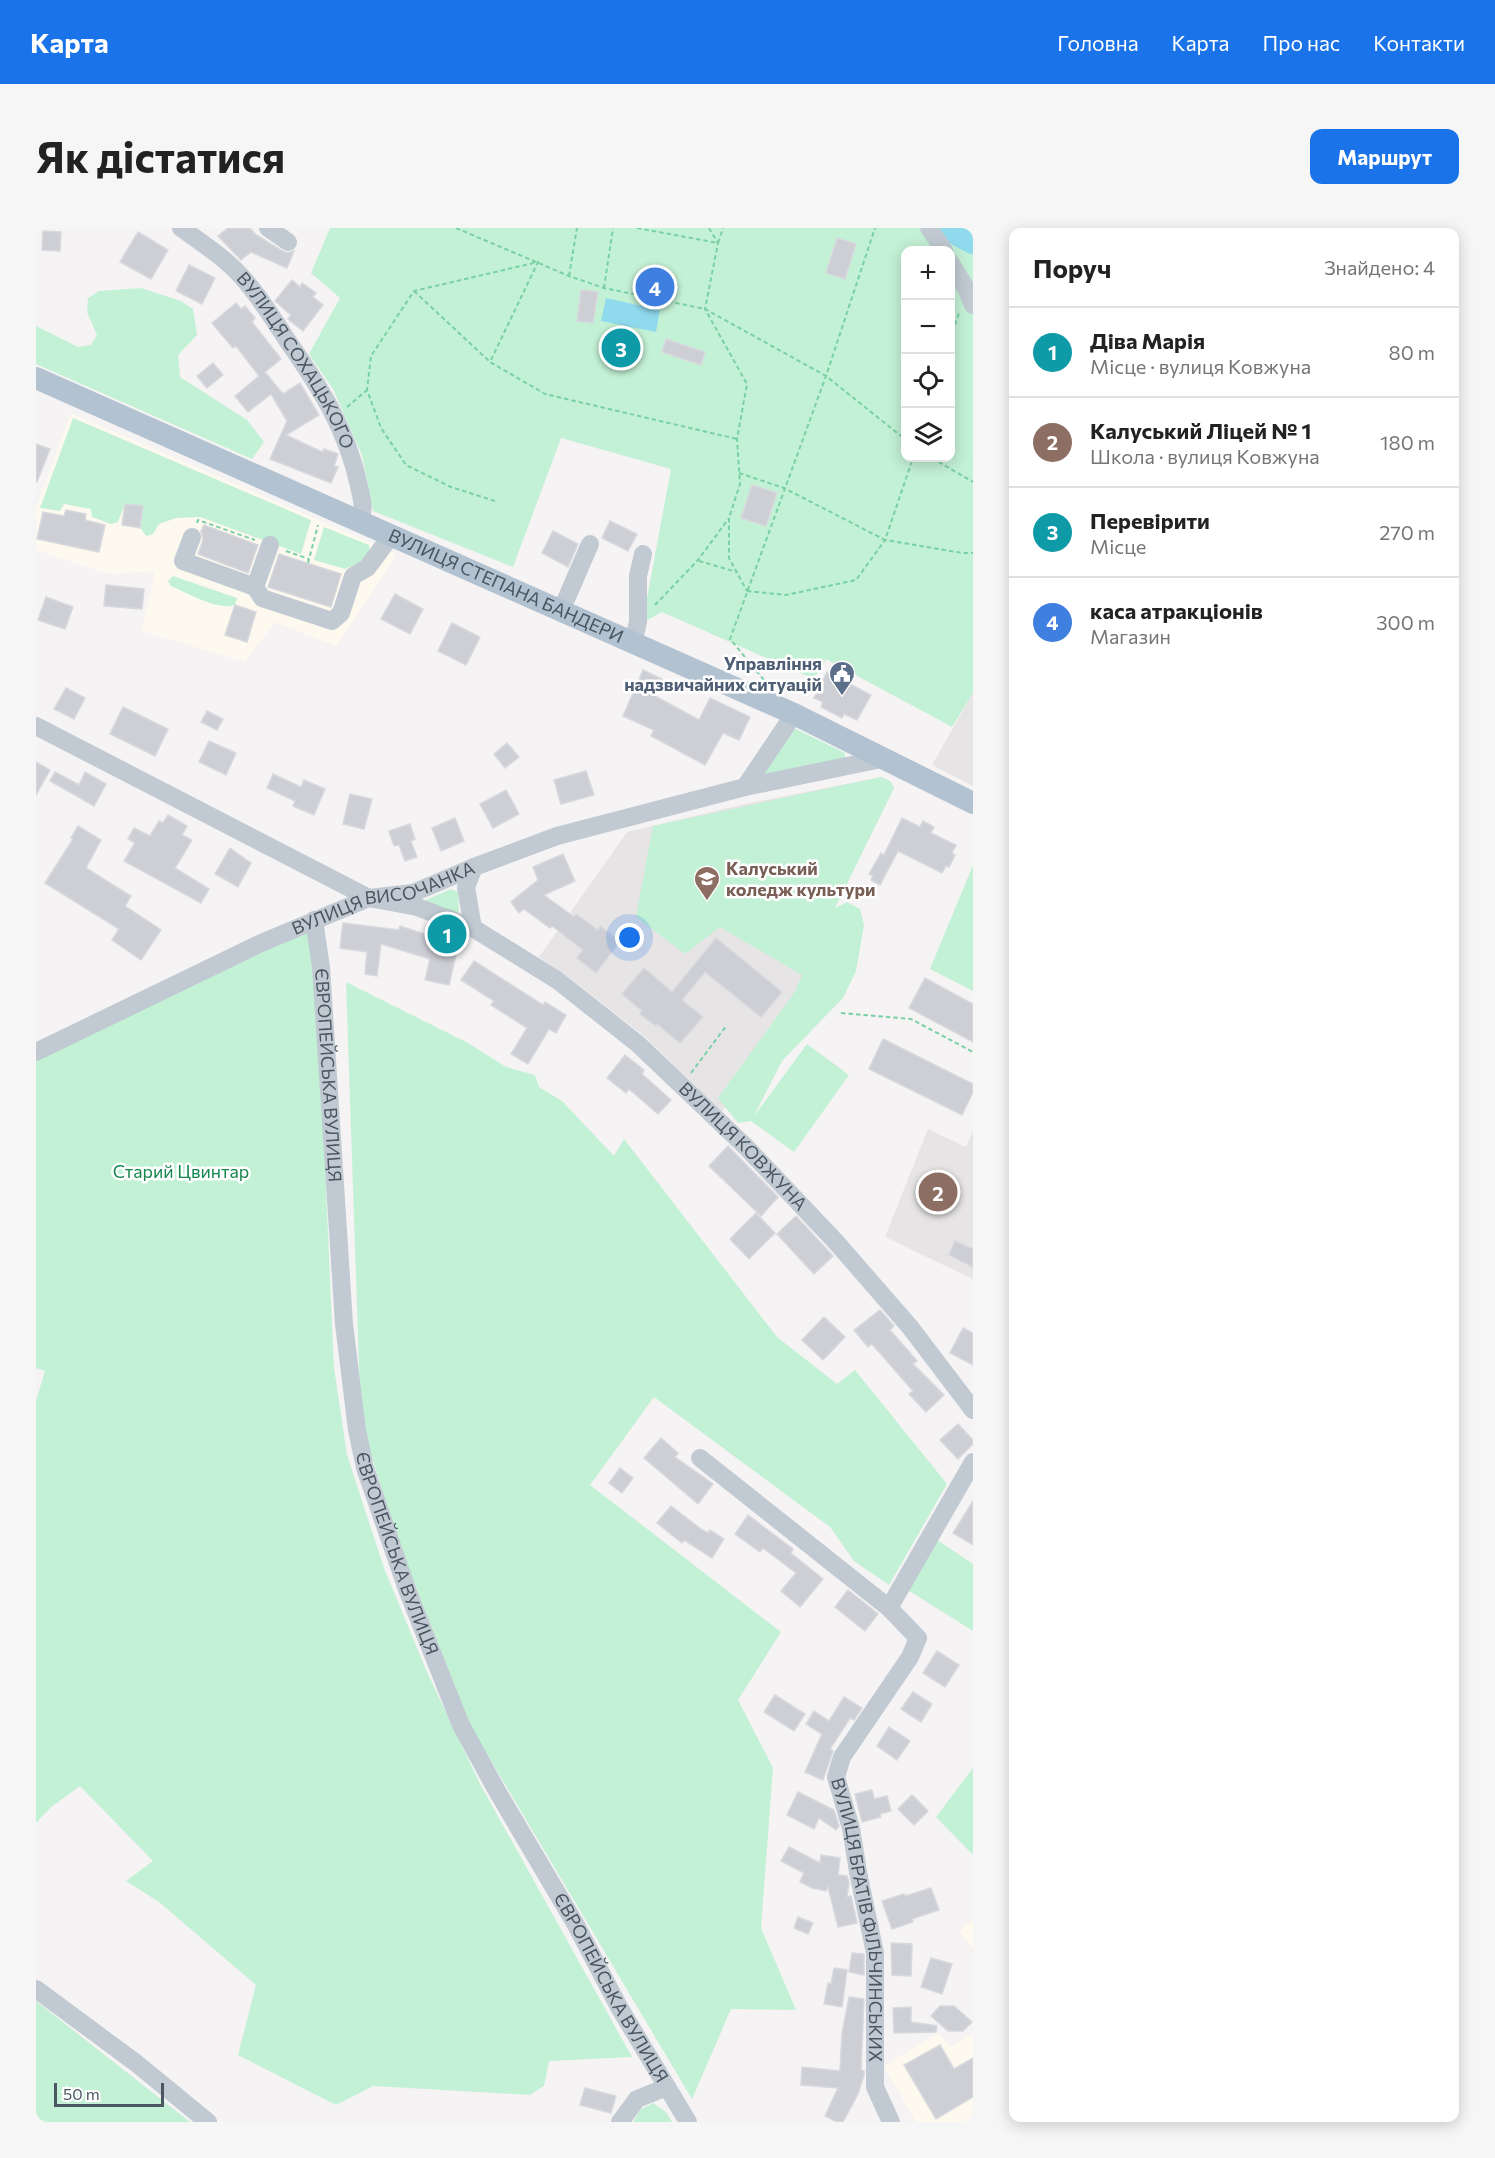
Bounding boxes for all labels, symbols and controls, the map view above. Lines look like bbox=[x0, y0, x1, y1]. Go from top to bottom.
text: Карта bbox=[30, 25, 109, 59]
text: Головна bbox=[1057, 30, 1139, 55]
text: Карта bbox=[1172, 30, 1229, 55]
text: Про нас bbox=[1262, 30, 1340, 55]
text: Контакти bbox=[1373, 30, 1465, 55]
button: Маршрут bbox=[1310, 129, 1459, 184]
text: Як дістатися bbox=[36, 130, 285, 182]
map controls bbox=[901, 246, 955, 462]
button: + bbox=[901, 246, 955, 300]
text: Поруч bbox=[1033, 252, 1111, 283]
text: Знайдено: 4 bbox=[1324, 255, 1435, 279]
pin: 4 bbox=[636, 264, 674, 310]
street label: ВУЛИЦЯ СОХАЦЬКОГО bbox=[233, 267, 359, 452]
button: − bbox=[901, 300, 955, 354]
pin: 3 bbox=[602, 326, 640, 370]
text: Діва Марія bbox=[1090, 327, 1205, 354]
text: 1 bbox=[1048, 340, 1057, 364]
text: 80 m bbox=[1389, 340, 1435, 364]
button: locate bbox=[901, 354, 955, 408]
text: Місце · вулиця Ковжуна bbox=[1090, 354, 1311, 378]
button: layers bbox=[901, 408, 955, 462]
text: Калуський Ліцей № 1 bbox=[1090, 417, 1311, 444]
text: 2 bbox=[1047, 430, 1058, 454]
text: 180 m bbox=[1380, 430, 1435, 454]
text: Школа · вулиця Ковжуна bbox=[1090, 444, 1320, 468]
text: Перевірити bbox=[1090, 507, 1210, 534]
text: 3 bbox=[1047, 520, 1058, 544]
text: 270 m bbox=[1379, 520, 1435, 544]
street label: ВУЛИЦЯ СТЕПАНА БАНДЕРИ bbox=[385, 524, 627, 647]
text: Місце bbox=[1090, 534, 1146, 558]
text: каса атракціонів bbox=[1090, 597, 1263, 624]
text: 4 bbox=[1046, 610, 1059, 634]
text: 300 m bbox=[1376, 610, 1435, 634]
text: Магазин bbox=[1090, 624, 1171, 648]
place label: Управління надзвичайних ситуацій bbox=[624, 652, 822, 695]
public building icon: Управління надзвичайних ситуацій bbox=[827, 659, 857, 697]
street label: ВУЛИЦЯ ВИСОЧАНКА bbox=[288, 856, 478, 939]
place label: Калуський коледж культури bbox=[726, 857, 876, 900]
school or university icon: Калуський коледж культури bbox=[692, 864, 722, 902]
pin: 1 bbox=[428, 912, 466, 956]
your location bbox=[615, 923, 644, 952]
street label: ЄВРОПЕЙСЬКА ВУЛИЦЯ bbox=[311, 968, 347, 1183]
street label: ВУЛИЦЯ КОВЖУНА bbox=[675, 1077, 812, 1215]
park label: Старий Цвинтар bbox=[113, 1160, 249, 1182]
pin: 2 bbox=[918, 1170, 958, 1214]
street label: ЄВРОПЕЙСЬКА ВУЛИЦЯ bbox=[352, 1450, 444, 1658]
street label: ВУЛИЦЯ БРАТІВ ФІЛЬЧИНСЬКИХ bbox=[827, 1775, 887, 2062]
street label: ЄВРОПЕЙСЬКА ВУЛИЦЯ bbox=[550, 1889, 674, 2086]
scale bar bbox=[54, 2080, 164, 2108]
text: 50 m bbox=[63, 2084, 100, 2103]

